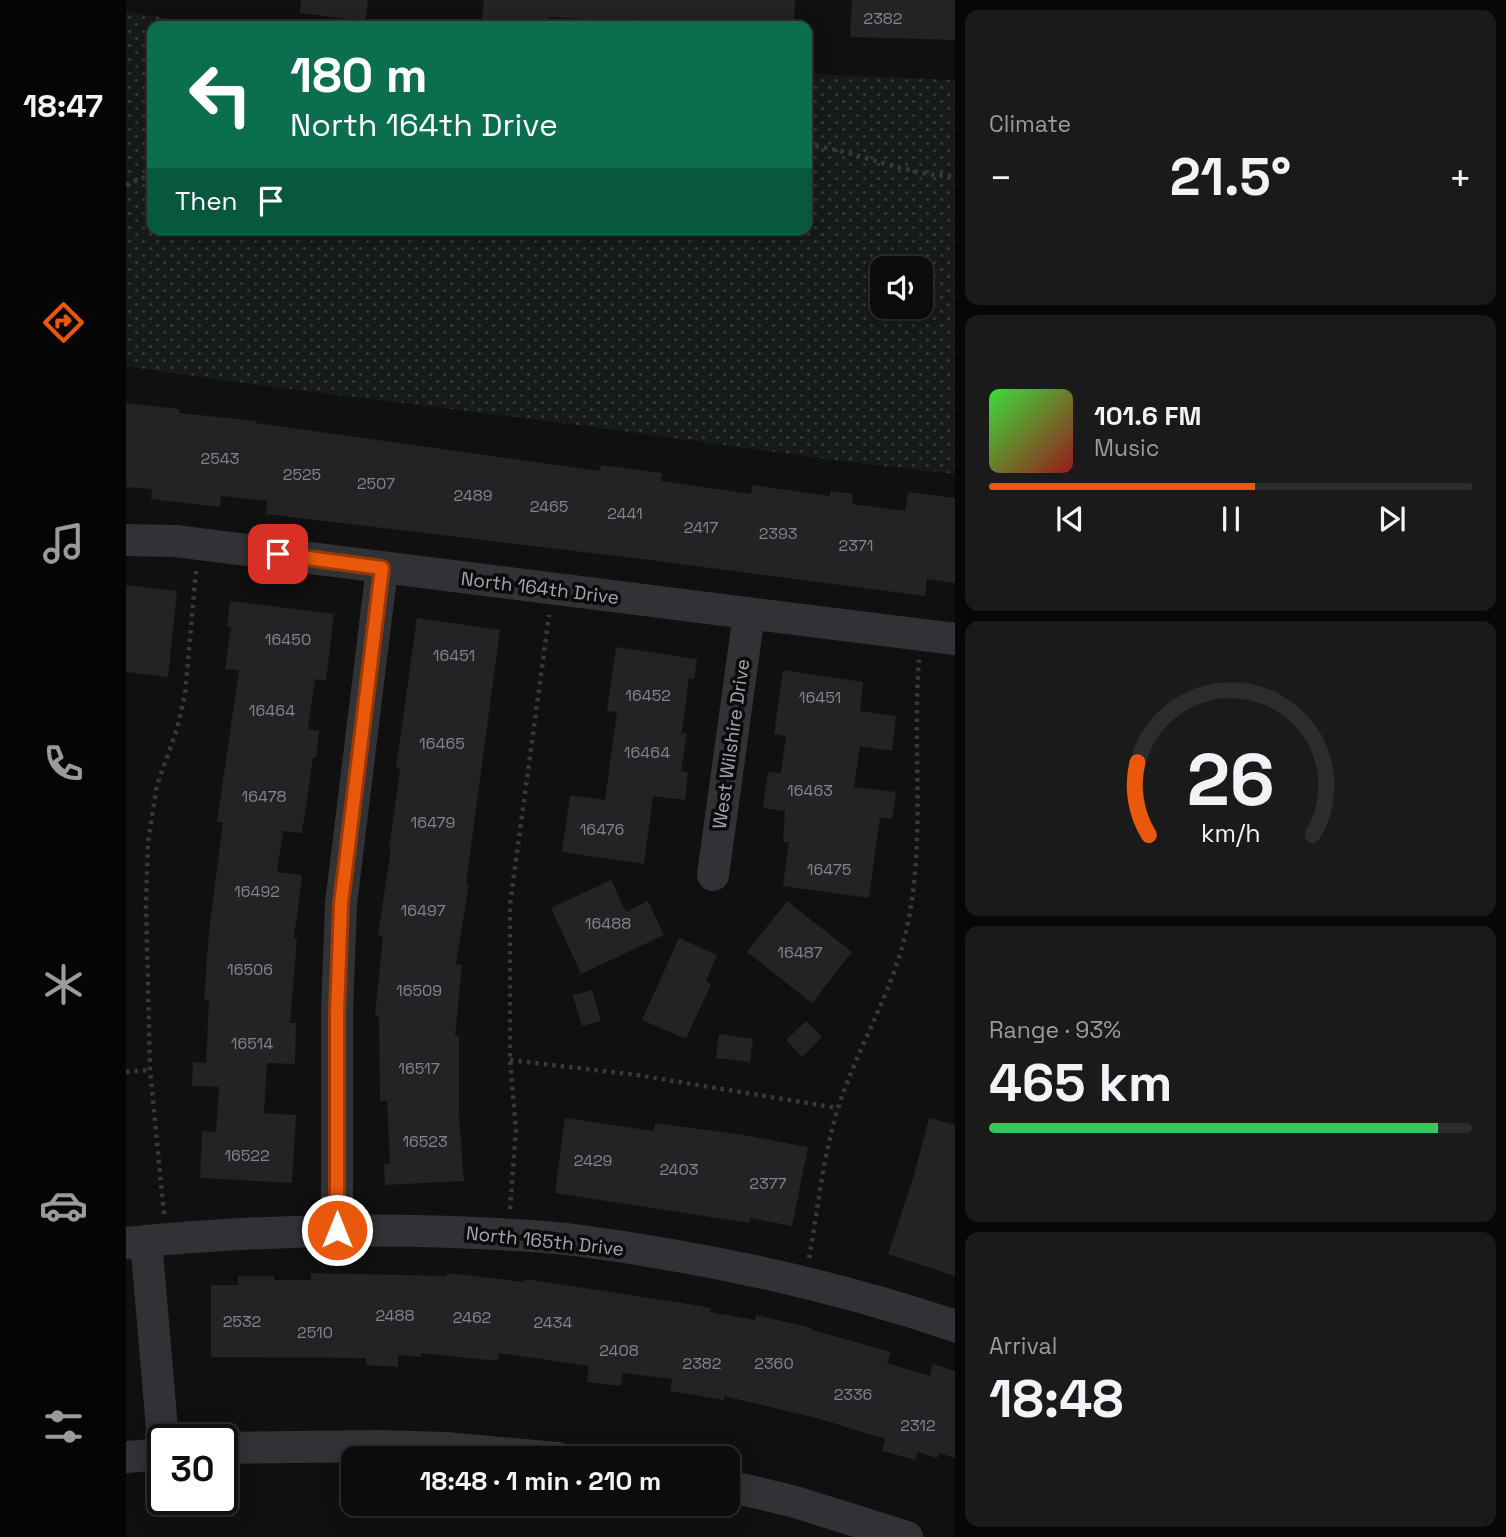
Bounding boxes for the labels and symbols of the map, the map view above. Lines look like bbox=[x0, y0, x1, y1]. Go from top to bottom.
house number: 2382 bbox=[864, 8, 902, 29]
house number: 2543 bbox=[201, 448, 239, 469]
house number: 2525 bbox=[283, 464, 321, 485]
house number: 2507 bbox=[357, 473, 395, 494]
house number: 2489 bbox=[454, 485, 492, 506]
house number: 2465 bbox=[530, 496, 568, 517]
house number: 2441 bbox=[607, 503, 643, 524]
house number: 2417 bbox=[684, 517, 718, 538]
house number: 2393 bbox=[759, 523, 797, 544]
pin bbox=[248, 524, 308, 584]
house number: 2371 bbox=[839, 535, 873, 556]
street label: North 164th Drive bbox=[460, 566, 620, 610]
house number: 16450 bbox=[265, 629, 311, 650]
house number: 16451 bbox=[433, 645, 475, 666]
street label: West Wilshire Drive bbox=[707, 657, 755, 831]
house number: 16452 bbox=[625, 685, 671, 706]
house number: 16451 bbox=[799, 687, 841, 708]
house number: 16464 bbox=[249, 700, 295, 721]
house number: 16465 bbox=[419, 733, 465, 754]
house number: 16464 bbox=[624, 742, 670, 763]
house number: 16463 bbox=[787, 780, 833, 801]
house number: 16478 bbox=[242, 786, 286, 807]
house number: 16479 bbox=[411, 812, 455, 833]
house number: 16476 bbox=[580, 819, 624, 840]
house number: 16475 bbox=[807, 859, 851, 880]
house number: 16492 bbox=[234, 881, 280, 902]
house number: 16497 bbox=[401, 900, 446, 921]
house number: 16488 bbox=[585, 913, 631, 934]
house number: 16487 bbox=[777, 942, 823, 963]
house number: 16506 bbox=[227, 959, 273, 980]
house number: 16509 bbox=[396, 980, 442, 1001]
house number: 16514 bbox=[231, 1033, 273, 1054]
house number: 16517 bbox=[398, 1058, 440, 1079]
house number: 16523 bbox=[402, 1131, 448, 1152]
house number: 16522 bbox=[224, 1145, 270, 1166]
house number: 2429 bbox=[574, 1150, 612, 1171]
house number: 2403 bbox=[659, 1159, 699, 1180]
house number: 2377 bbox=[749, 1173, 787, 1194]
position arrow bbox=[300, 1193, 374, 1267]
street label: North 165th Drive bbox=[465, 1220, 625, 1262]
house number: 2488 bbox=[375, 1305, 415, 1326]
house number: 2462 bbox=[453, 1307, 491, 1328]
house number: 2532 bbox=[223, 1311, 261, 1332]
house number: 2434 bbox=[534, 1312, 572, 1333]
house number: 2510 bbox=[297, 1322, 333, 1343]
house number: 2408 bbox=[599, 1340, 639, 1361]
house number: 2382 bbox=[683, 1353, 721, 1374]
house number: 2360 bbox=[754, 1353, 794, 1374]
house number: 2336 bbox=[834, 1384, 872, 1405]
house number: 2312 bbox=[900, 1415, 936, 1436]
speed limit sign: 30 bbox=[147, 1424, 238, 1515]

